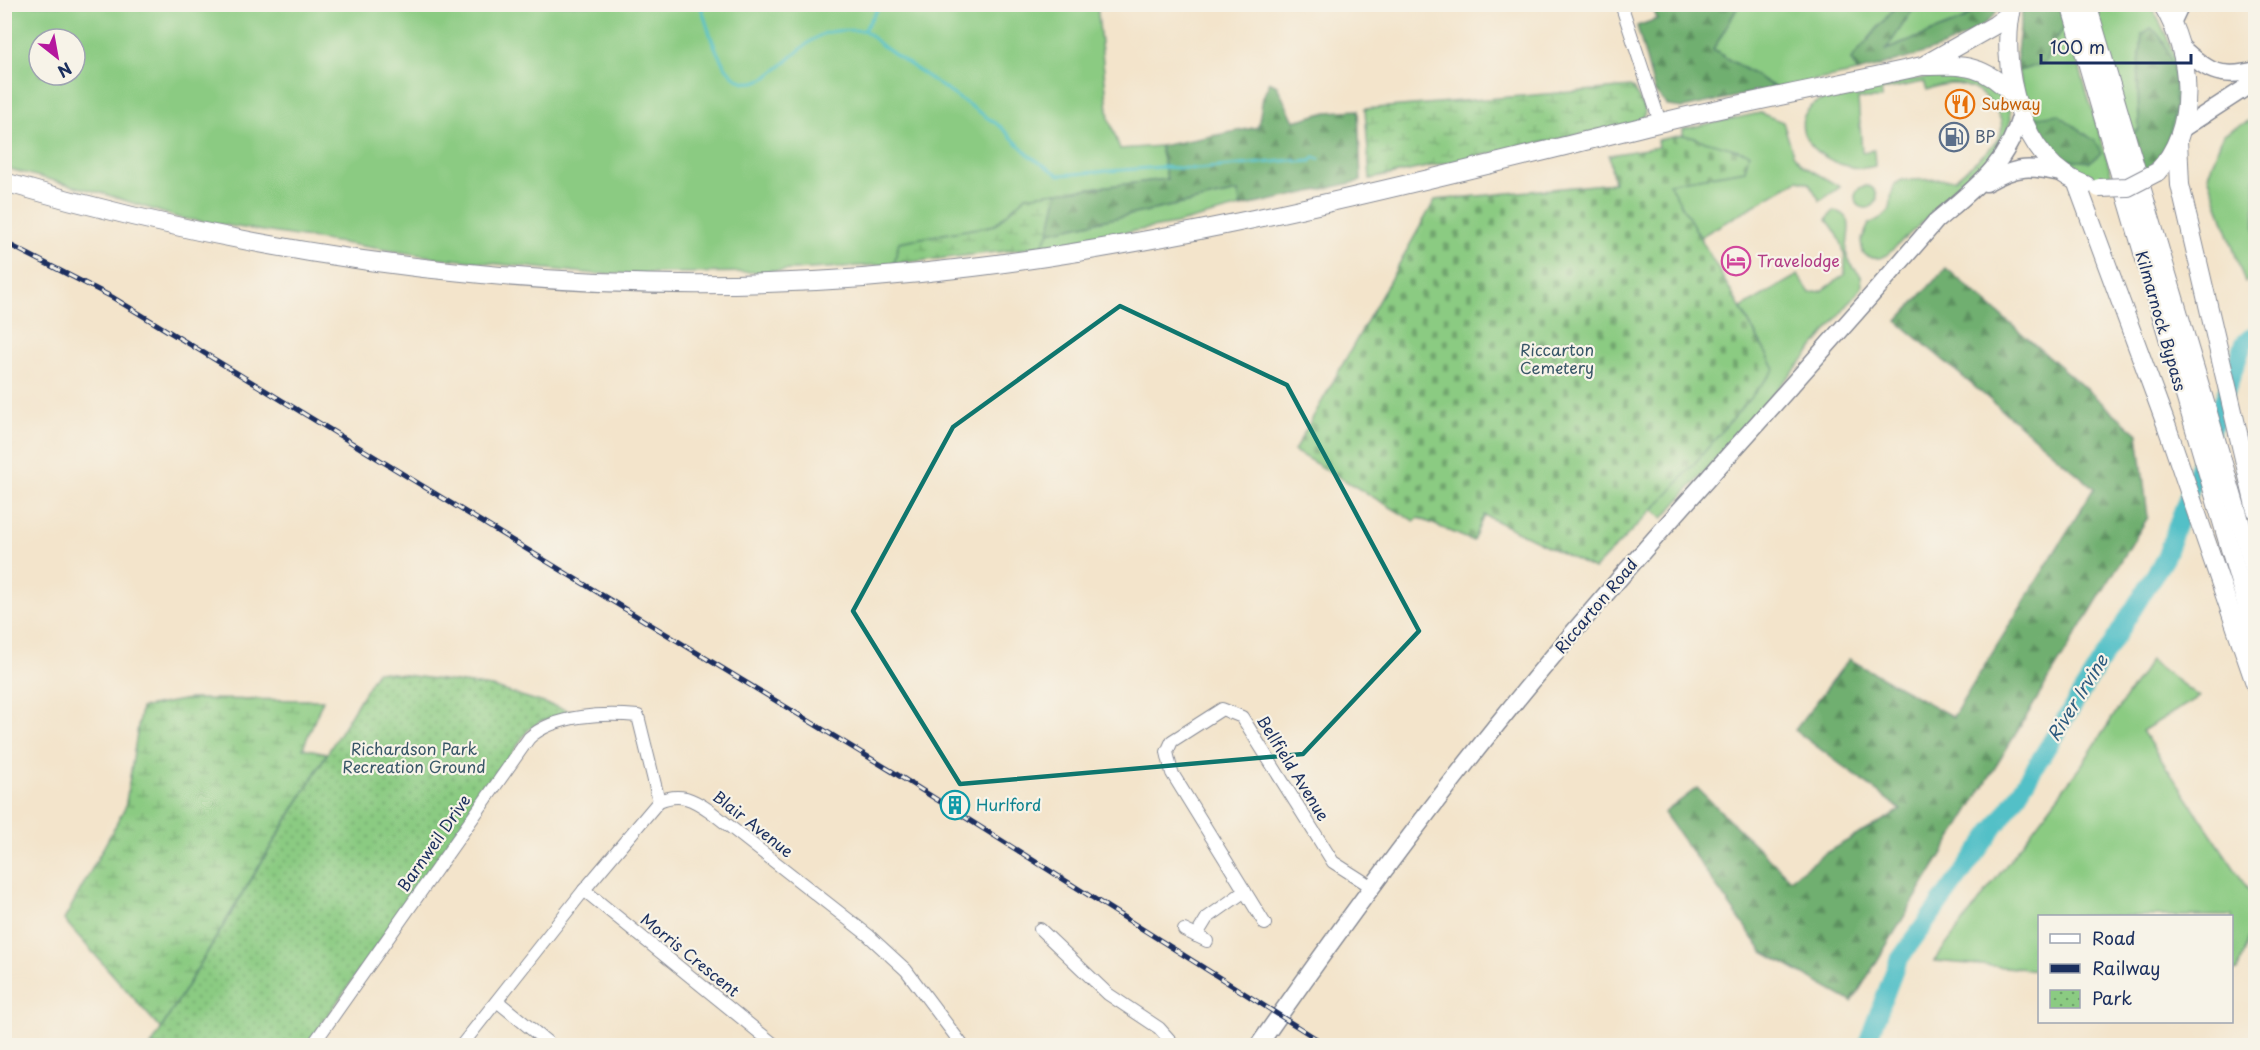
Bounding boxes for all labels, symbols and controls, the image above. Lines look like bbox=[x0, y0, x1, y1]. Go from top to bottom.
north arrow bbox=[27, 27, 87, 87]
scale bar bbox=[2041, 27, 2191, 65]
text: 100 m bbox=[2050, 33, 2105, 60]
text: N bbox=[54, 57, 77, 84]
restaurant icon: Subway bbox=[1944, 88, 1976, 120]
place label: Subway bbox=[1981, 91, 2040, 115]
fuel station icon: BP bbox=[1938, 121, 1970, 153]
place label: BP bbox=[1975, 124, 1996, 148]
hotel icon: Travelodge bbox=[1720, 245, 1752, 277]
place label: Travelodge bbox=[1757, 248, 1840, 272]
street label: Kilmarnock Bypass bbox=[2130, 248, 2193, 394]
park label: Riccarton Cemetery bbox=[1520, 337, 1594, 379]
street label: Riccarton Road bbox=[1548, 552, 1642, 658]
water label: River Irvine bbox=[2039, 648, 2115, 746]
street label: Bellfield Avenue bbox=[1252, 710, 1336, 825]
park label: Richardson Park Recreation Ground bbox=[342, 736, 486, 778]
street label: Blair Avenue bbox=[708, 784, 799, 863]
street label: Barnweil Drive bbox=[391, 789, 476, 896]
building icon: Hurlford bbox=[939, 789, 971, 821]
place label: Hurlford bbox=[976, 792, 1041, 816]
street label: Morris Crescent bbox=[636, 907, 746, 1002]
legend bbox=[2038, 915, 2233, 1023]
text: Road bbox=[2092, 924, 2136, 951]
text: Railway bbox=[2092, 954, 2160, 981]
text: Park bbox=[2092, 984, 2132, 1011]

